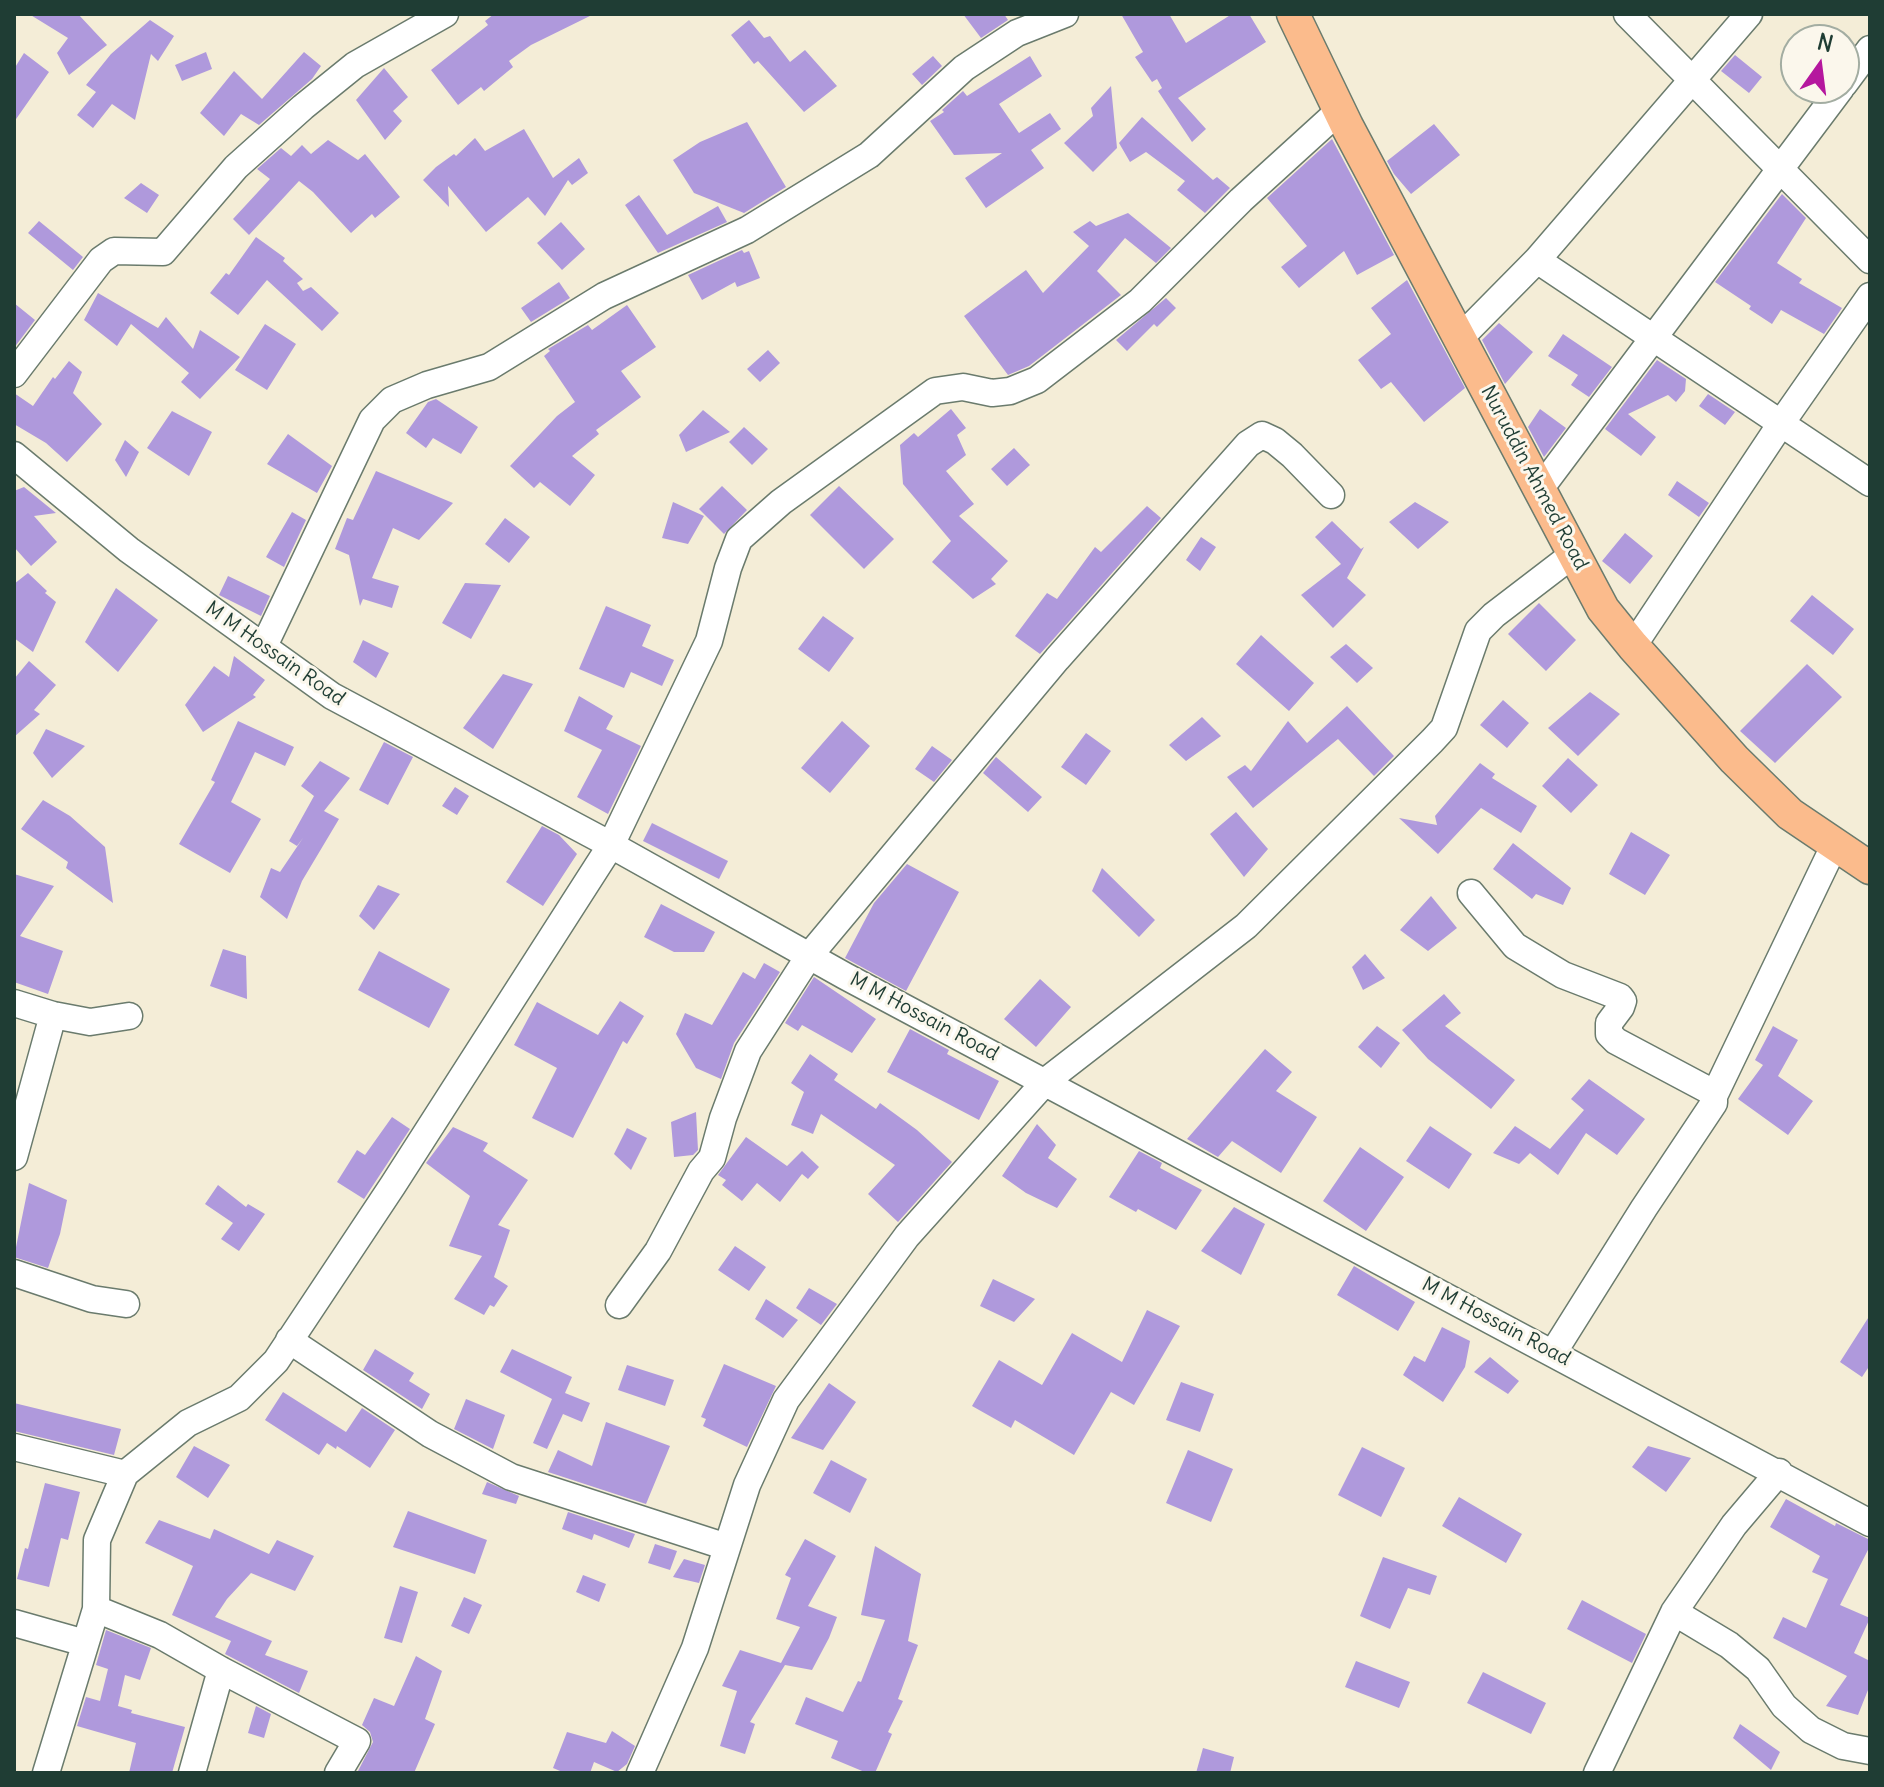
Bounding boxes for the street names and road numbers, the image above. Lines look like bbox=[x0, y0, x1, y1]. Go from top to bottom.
street label: Nuruddin Ahmed Road bbox=[1475, 382, 1593, 574]
street label: M M Hossain Road bbox=[201, 597, 349, 711]
street label: M M Hossain Road bbox=[846, 968, 1002, 1066]
street label: M M Hossain Road bbox=[1418, 1273, 1574, 1371]

